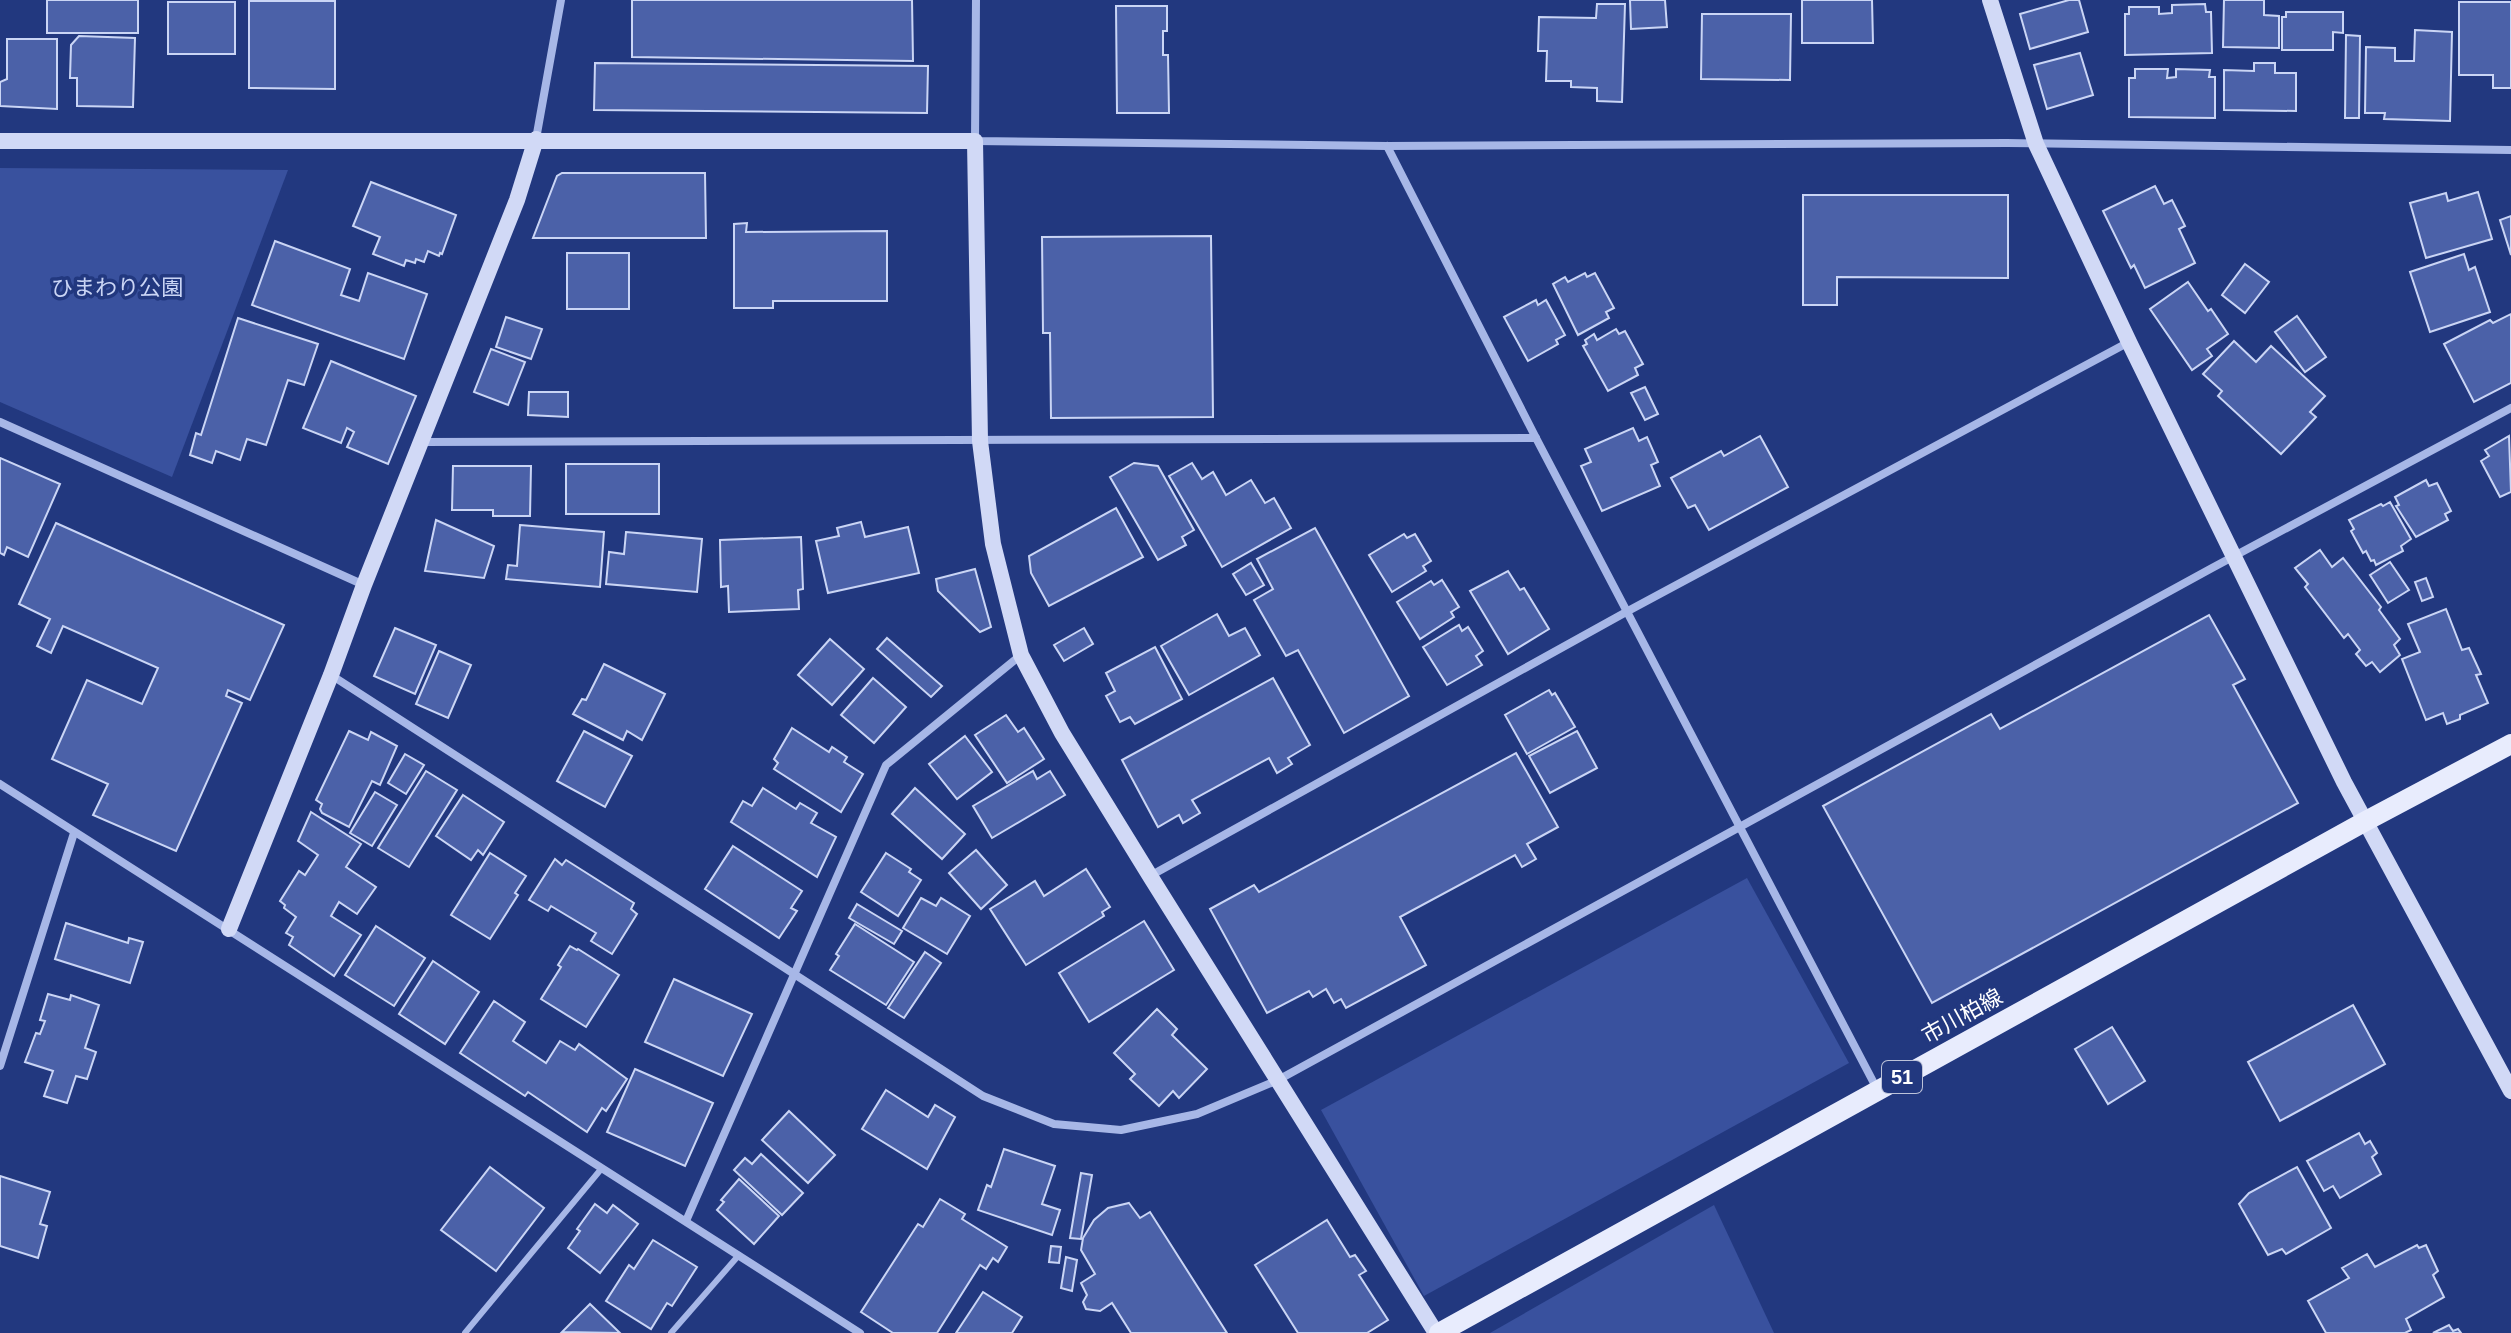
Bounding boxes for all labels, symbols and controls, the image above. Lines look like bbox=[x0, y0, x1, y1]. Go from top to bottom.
park label: ひまわり公園 bbox=[51, 275, 183, 300]
street label: 市川柏線 bbox=[1917, 984, 2007, 1048]
road number: 51 bbox=[1882, 1061, 1922, 1093]

